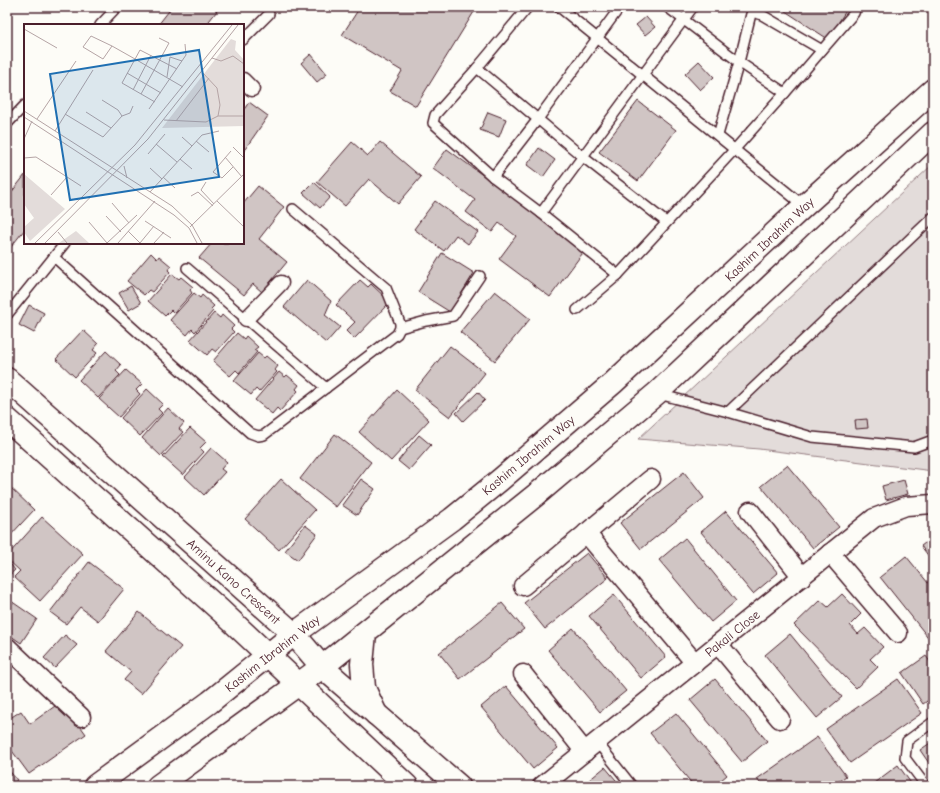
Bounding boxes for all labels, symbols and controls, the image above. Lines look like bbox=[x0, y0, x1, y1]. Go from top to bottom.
inset map bbox=[24, 24, 244, 244]
street label: Kashim Ibrahim Way bbox=[722, 194, 817, 284]
street label: Kashim Ibrahim Way bbox=[479, 412, 578, 498]
street label: Aminu Kano Crescent bbox=[184, 536, 284, 628]
street label: Pakali Close bbox=[702, 607, 763, 660]
street label: Kashim Ibrahim Way bbox=[222, 612, 323, 695]

